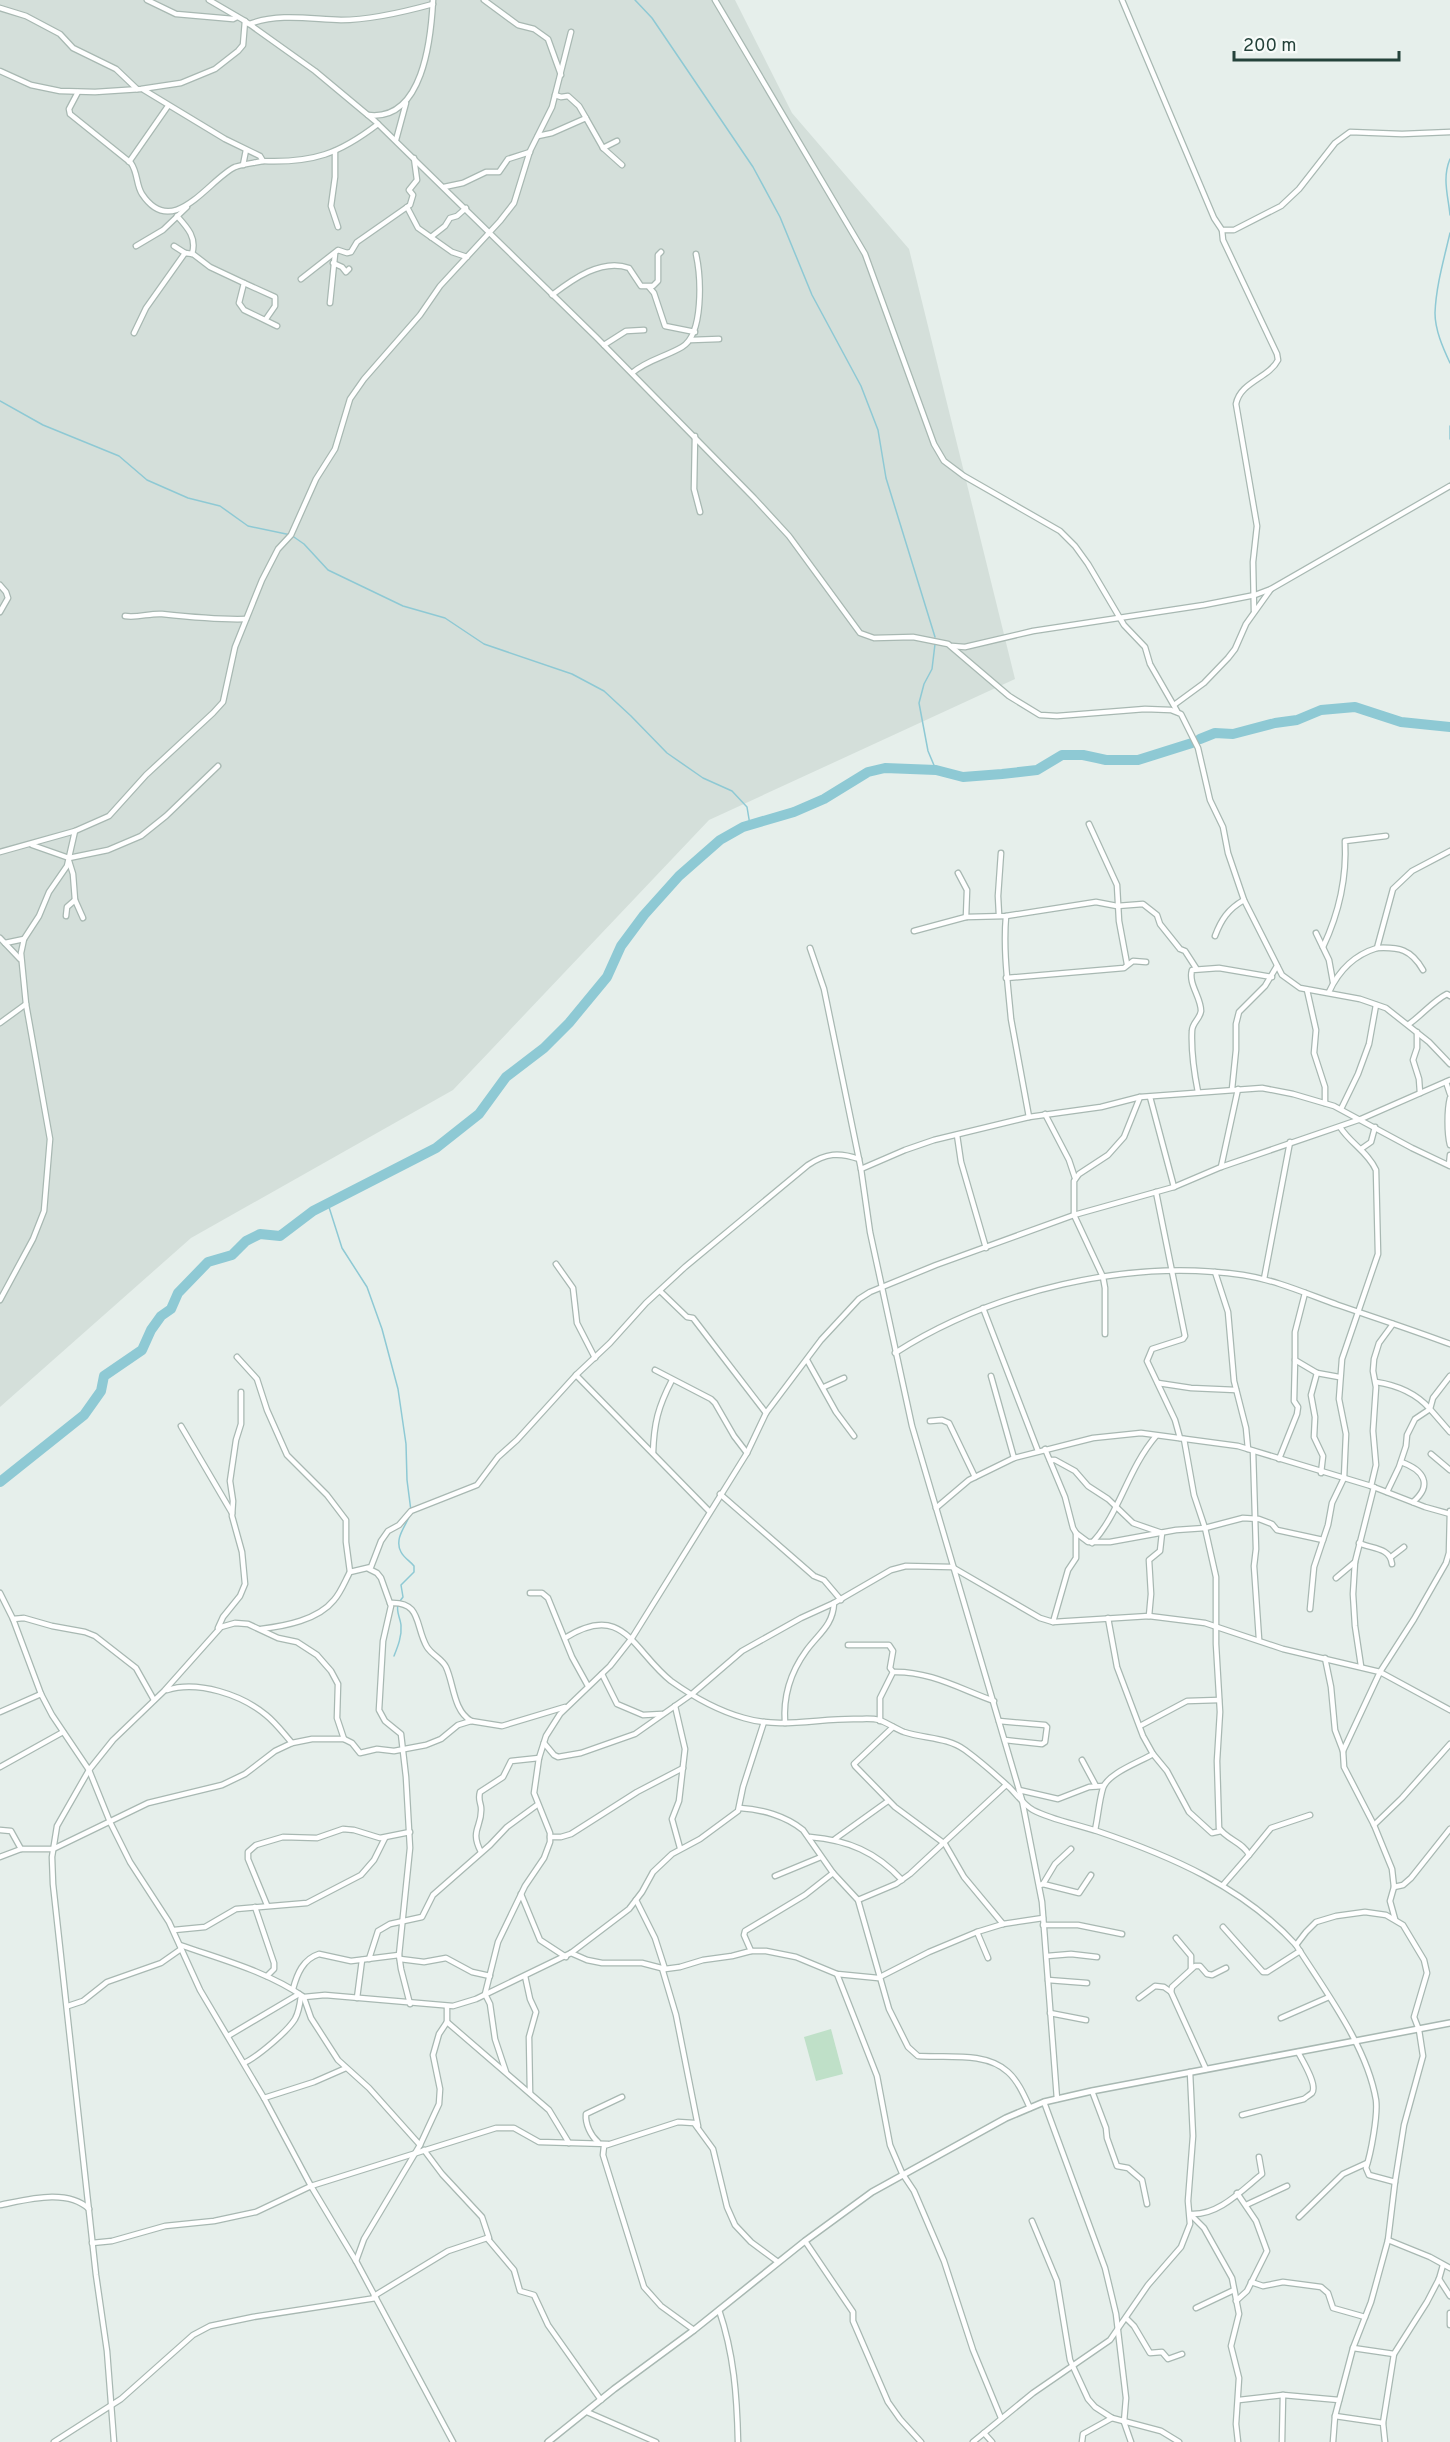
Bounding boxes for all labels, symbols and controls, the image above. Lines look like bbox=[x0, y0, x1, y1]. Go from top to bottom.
scale bar bbox=[1234, 24, 1399, 62]
text: 200 m bbox=[1243, 35, 1296, 58]

